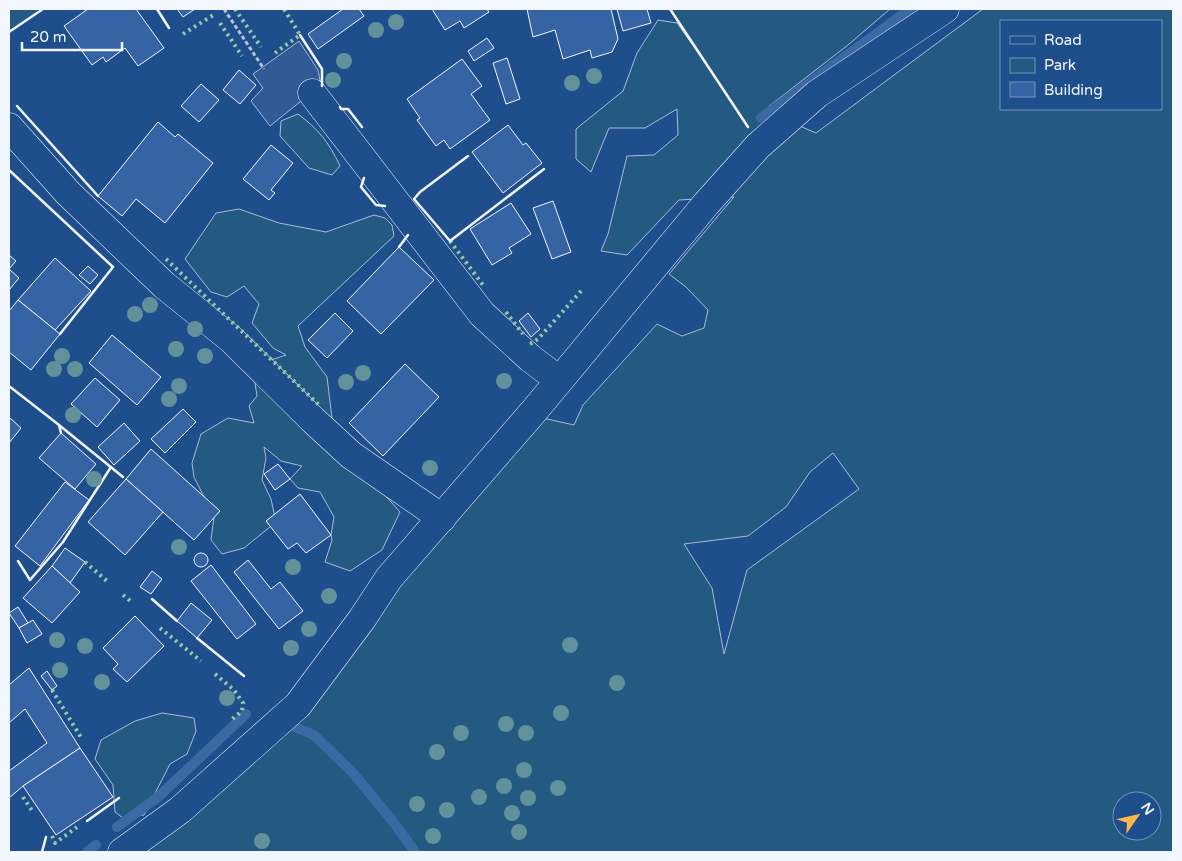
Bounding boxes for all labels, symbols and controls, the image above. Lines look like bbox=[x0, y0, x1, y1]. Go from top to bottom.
scale bar bbox=[22, 20, 122, 52]
legend bbox=[1000, 20, 1162, 110]
text: 20 m bbox=[30, 28, 67, 46]
text: Road bbox=[1044, 31, 1082, 49]
text: Park bbox=[1044, 56, 1076, 74]
text: Building bbox=[1044, 81, 1103, 99]
north arrow bbox=[1112, 791, 1162, 841]
text: N bbox=[1137, 800, 1158, 818]

